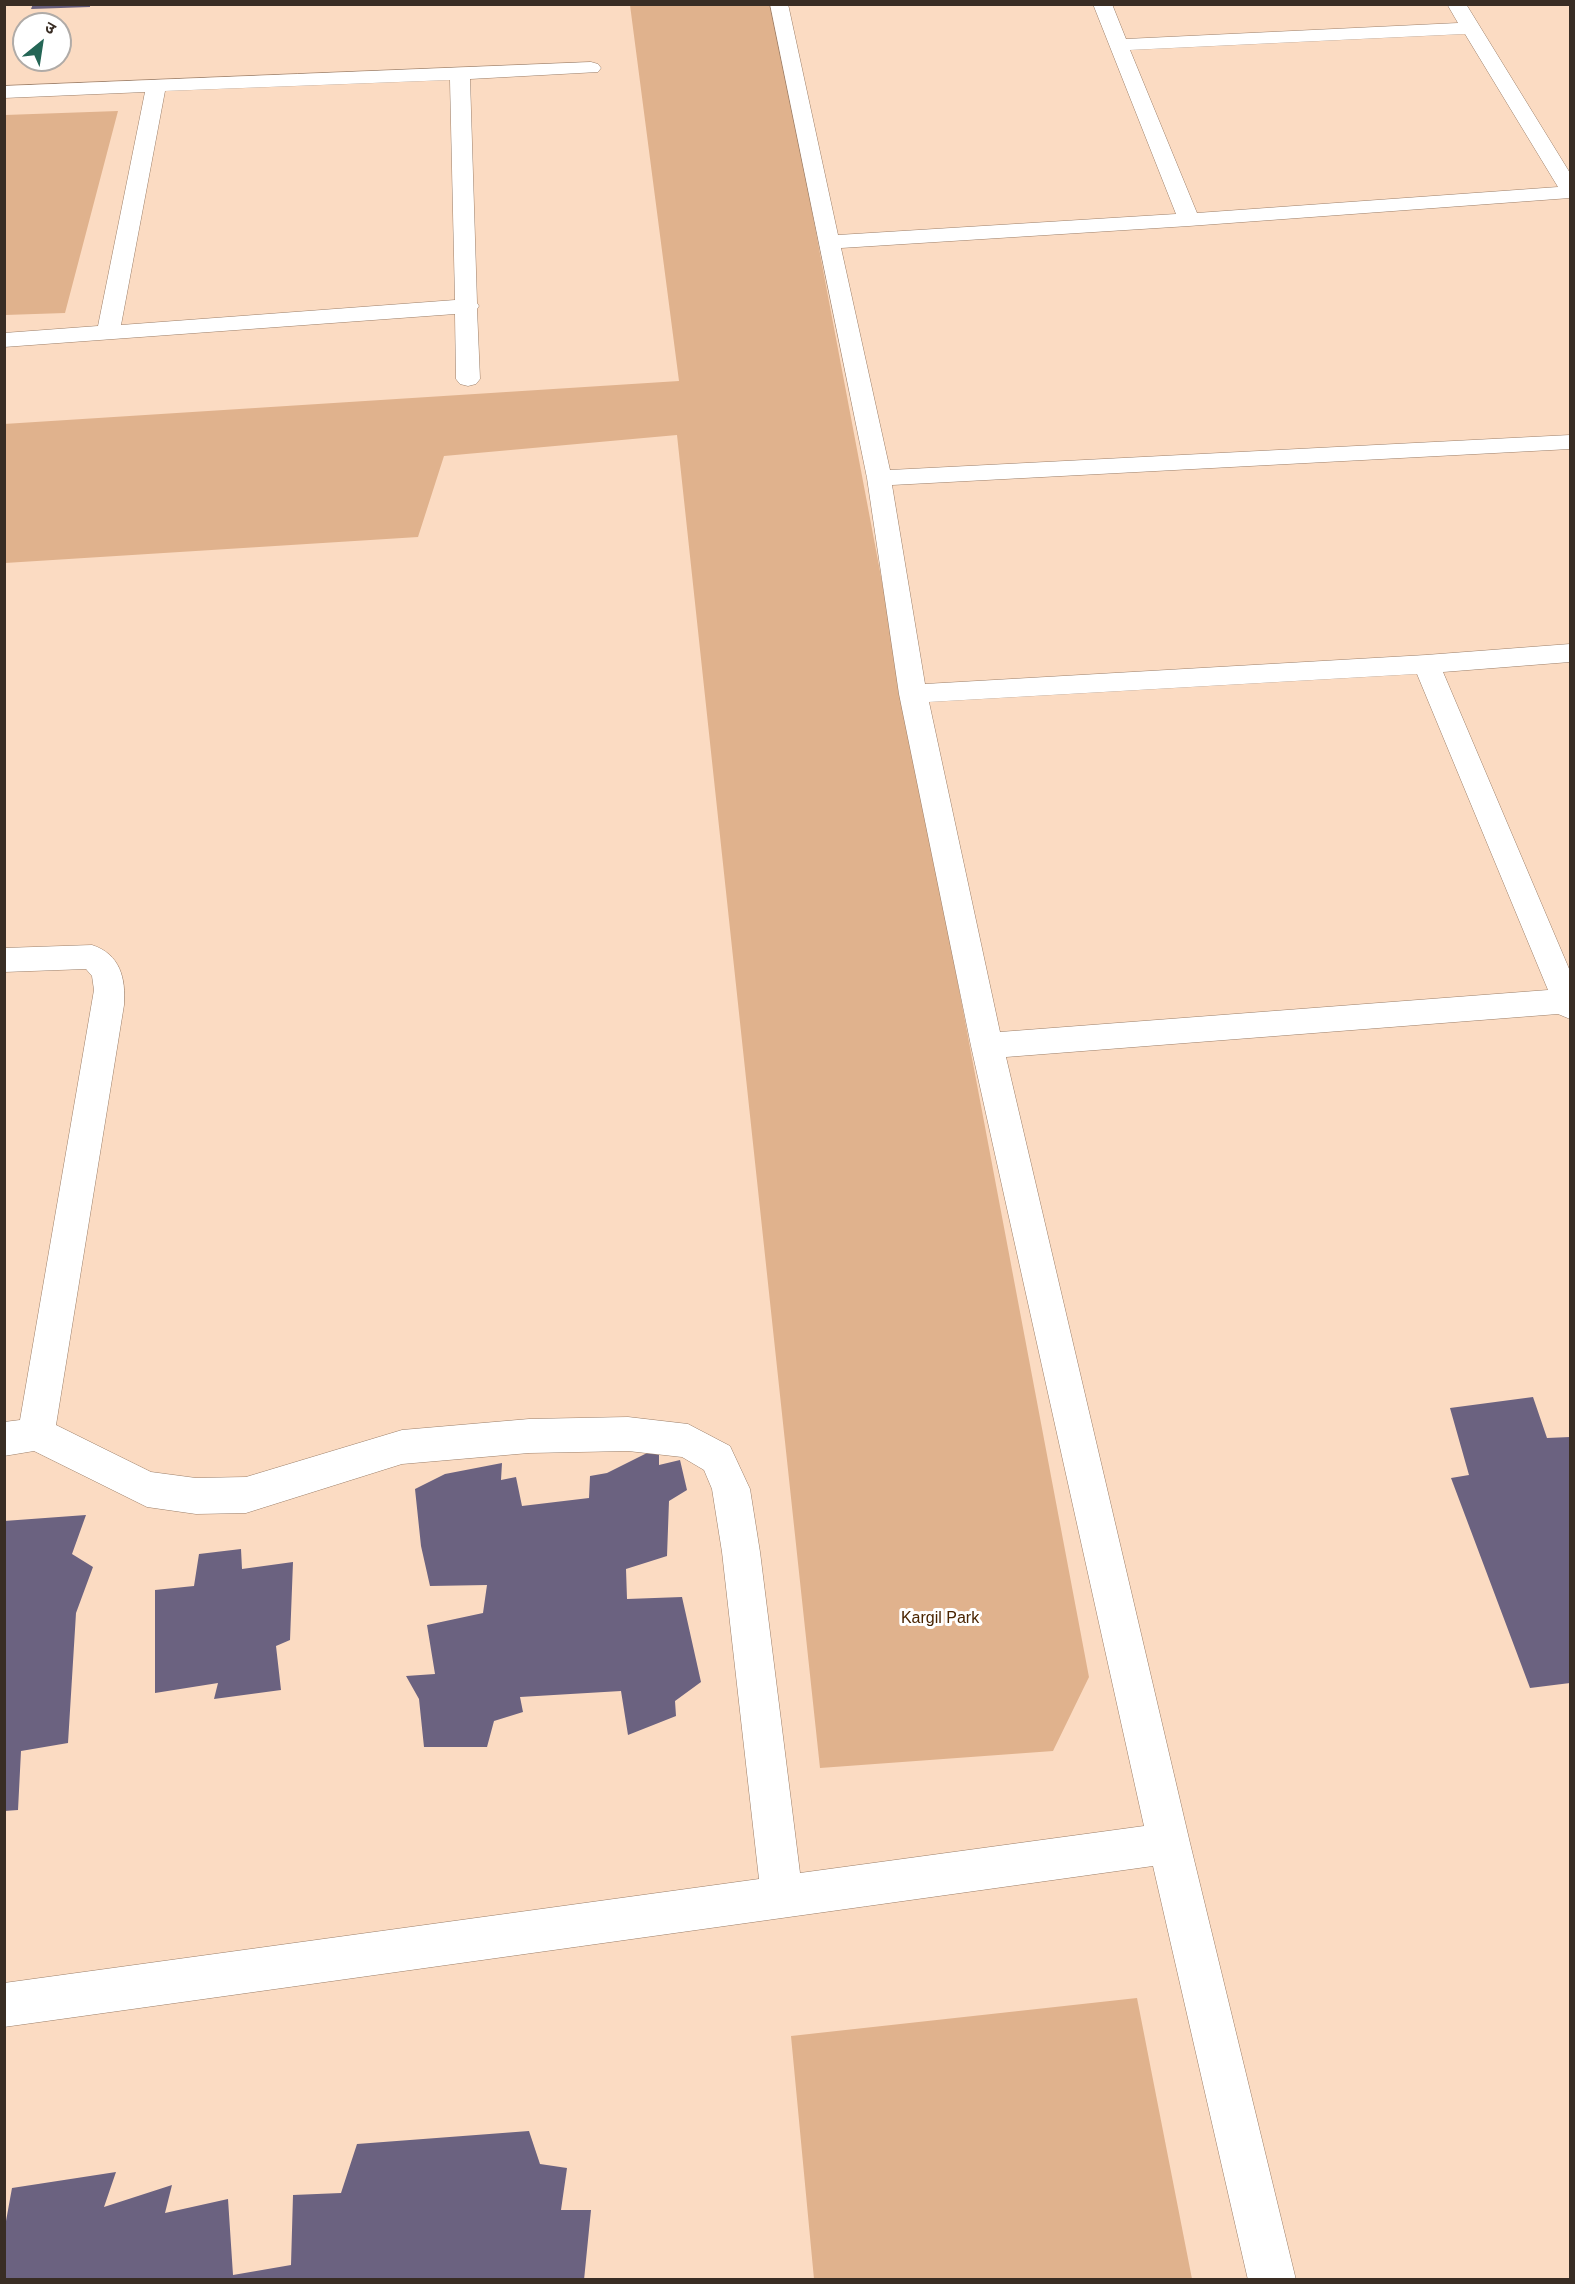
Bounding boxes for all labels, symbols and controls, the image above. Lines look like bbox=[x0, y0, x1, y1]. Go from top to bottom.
north arrow bbox=[12, 12, 72, 72]
text: उ bbox=[42, 18, 59, 37]
park label: Kargil Park bbox=[901, 1609, 979, 1629]

